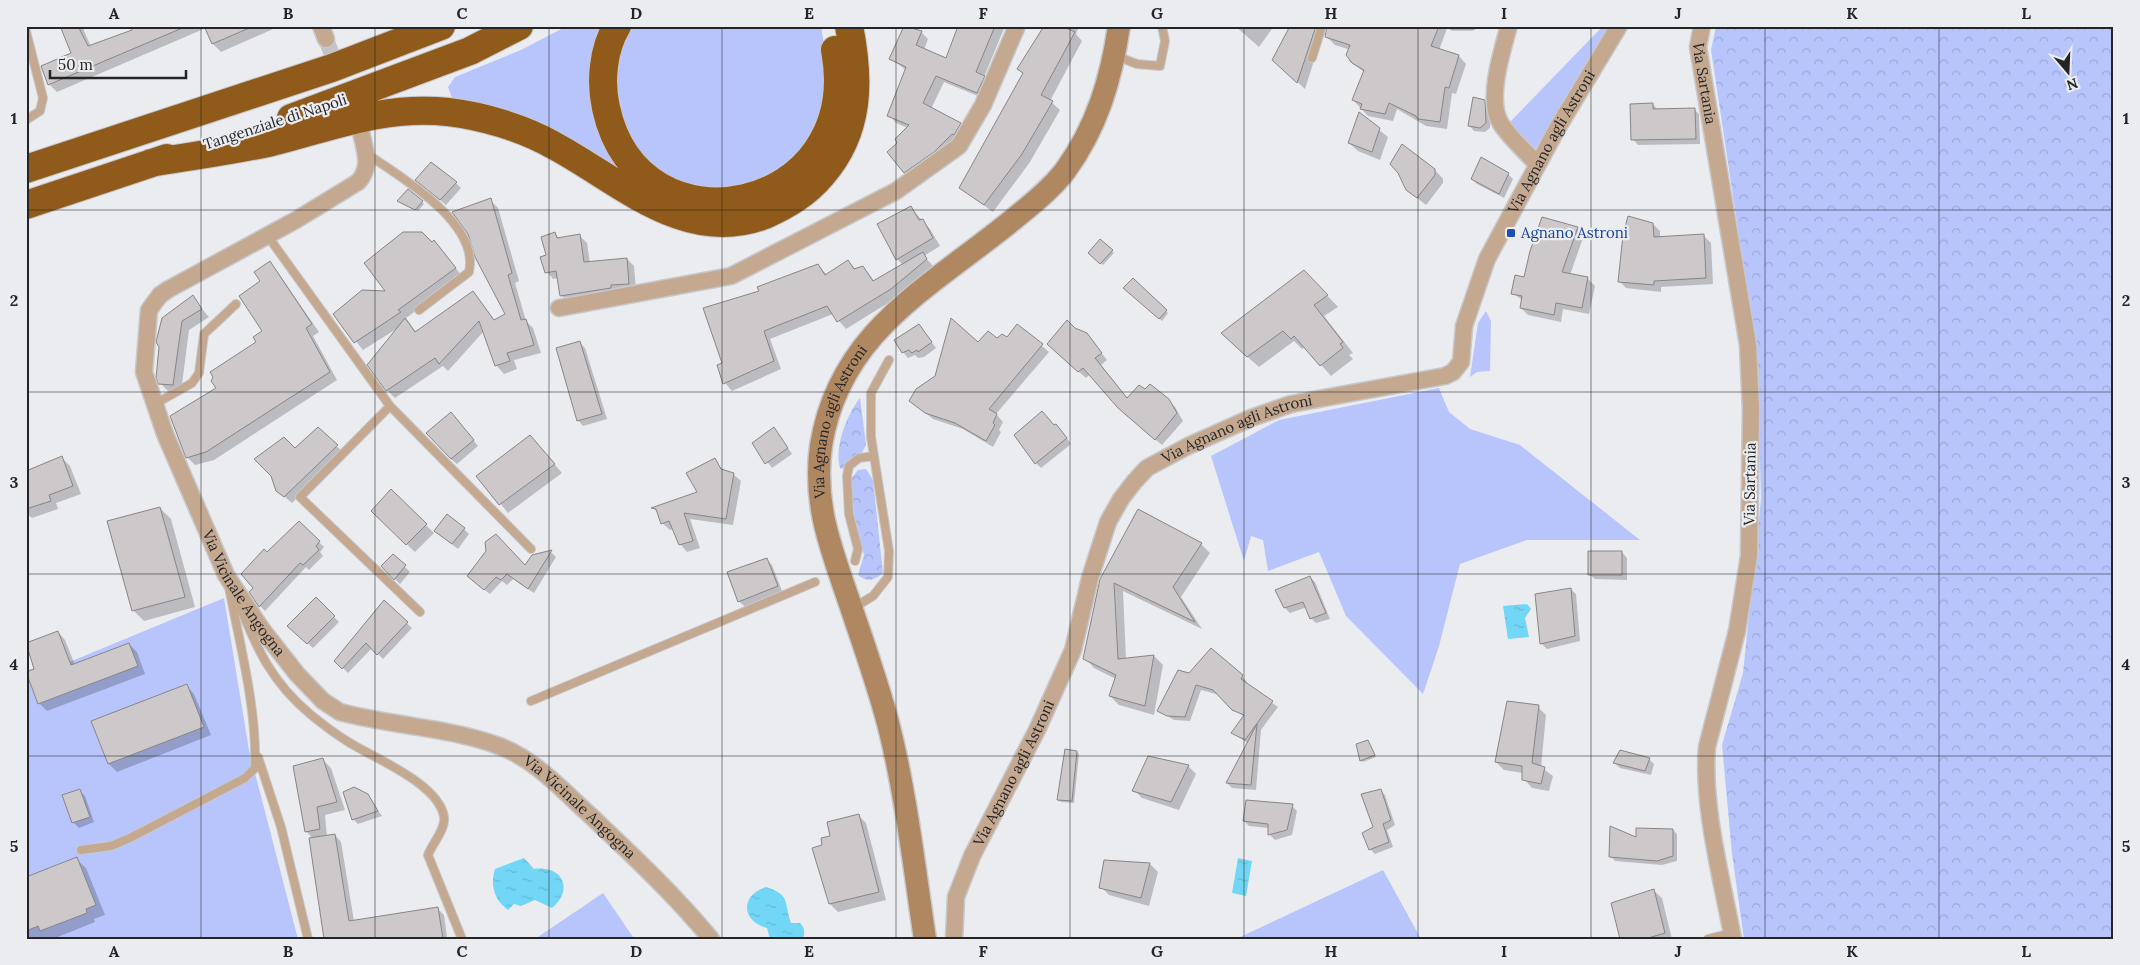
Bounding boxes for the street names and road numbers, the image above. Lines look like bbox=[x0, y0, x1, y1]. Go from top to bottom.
street label: Via Sartania bbox=[1688, 40, 1721, 126]
street label: Via Agnano agli Astroni bbox=[1503, 67, 1599, 217]
street label: Tangenziale di Napoli bbox=[201, 89, 349, 154]
street label: Via Agnano agli Astroni bbox=[809, 341, 871, 500]
street label: Via Agnano agli Astroni bbox=[1157, 390, 1314, 468]
street label: Via Sartania bbox=[1739, 442, 1760, 527]
street label: Via Vicinale Angogna bbox=[198, 526, 290, 660]
street label: Via Agnano agli Astroni bbox=[968, 697, 1058, 850]
street label: Via Vicinale Angogna bbox=[519, 750, 640, 863]

